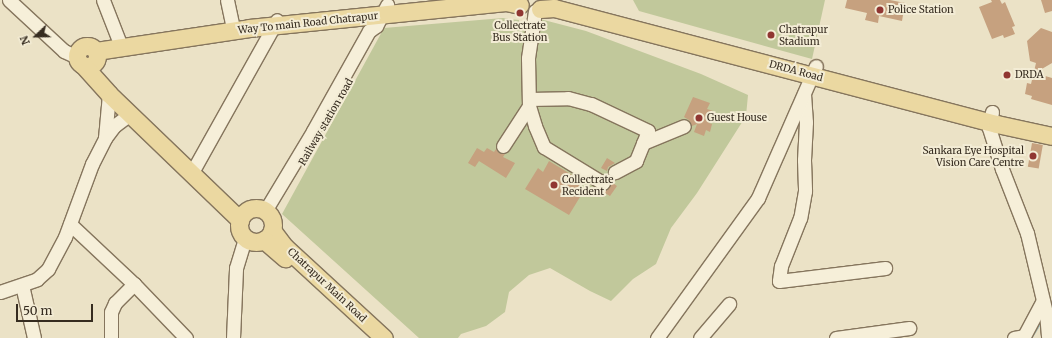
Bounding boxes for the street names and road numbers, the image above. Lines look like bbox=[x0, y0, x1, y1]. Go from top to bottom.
street label: Way To main Road Chatrapur bbox=[237, 10, 379, 36]
street label: DRDA Road bbox=[768, 58, 824, 84]
street label: Railway station road bbox=[296, 76, 356, 168]
street label: Chatrapur Main Road bbox=[285, 245, 369, 325]

